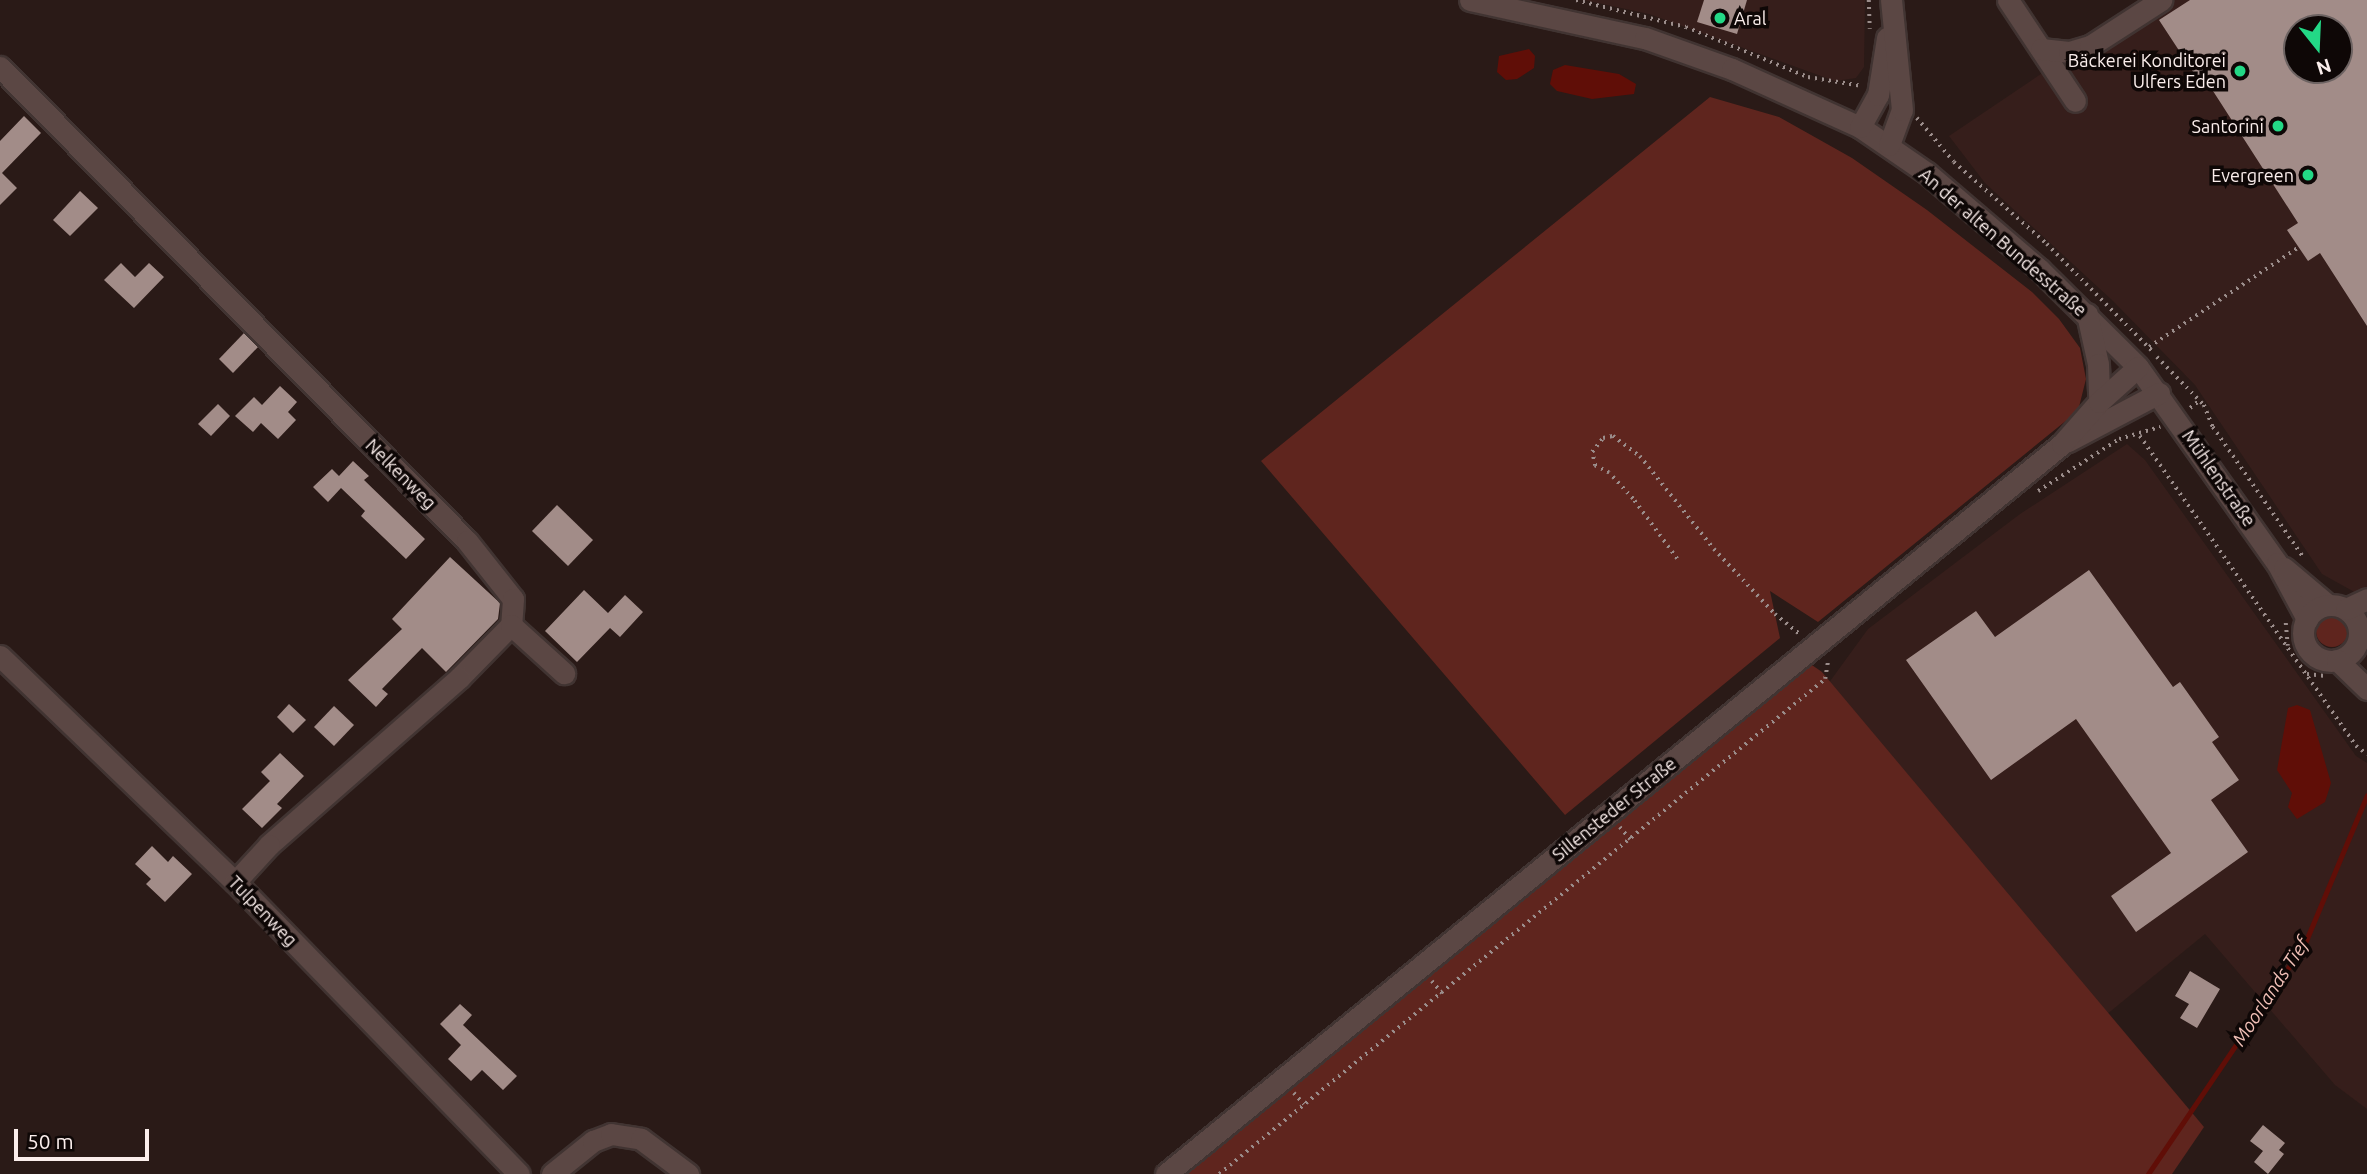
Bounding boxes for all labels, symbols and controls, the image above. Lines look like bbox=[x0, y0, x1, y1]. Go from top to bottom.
place label: Aral bbox=[1734, 7, 1766, 29]
marker: Aral bbox=[1712, 10, 1728, 26]
north arrow bbox=[2283, 14, 2353, 84]
place label: Bäckerei Konditorei Ulfers Eden bbox=[2068, 50, 2226, 92]
text: N bbox=[2314, 54, 2334, 80]
marker: Bäckerei Konditorei Ulfers Eden bbox=[2232, 63, 2248, 79]
place label: Santorini bbox=[2192, 115, 2264, 137]
marker: Santorini bbox=[2270, 118, 2286, 134]
street label: An der alten Bundesstraße bbox=[1915, 163, 2091, 321]
place label: Evergreen bbox=[2211, 164, 2294, 186]
marker: Evergreen bbox=[2300, 167, 2316, 183]
street label: Mühlenstraße bbox=[2178, 426, 2260, 530]
street label: Nelkenweg bbox=[361, 434, 441, 514]
street label: Sillensteder Straße bbox=[1548, 752, 1680, 866]
street label: Tulpenweg bbox=[224, 871, 302, 951]
water label: Moorlands Tief bbox=[2228, 934, 2314, 1050]
scale bar bbox=[18, 1114, 152, 1158]
text: 50 m bbox=[27, 1129, 74, 1153]

